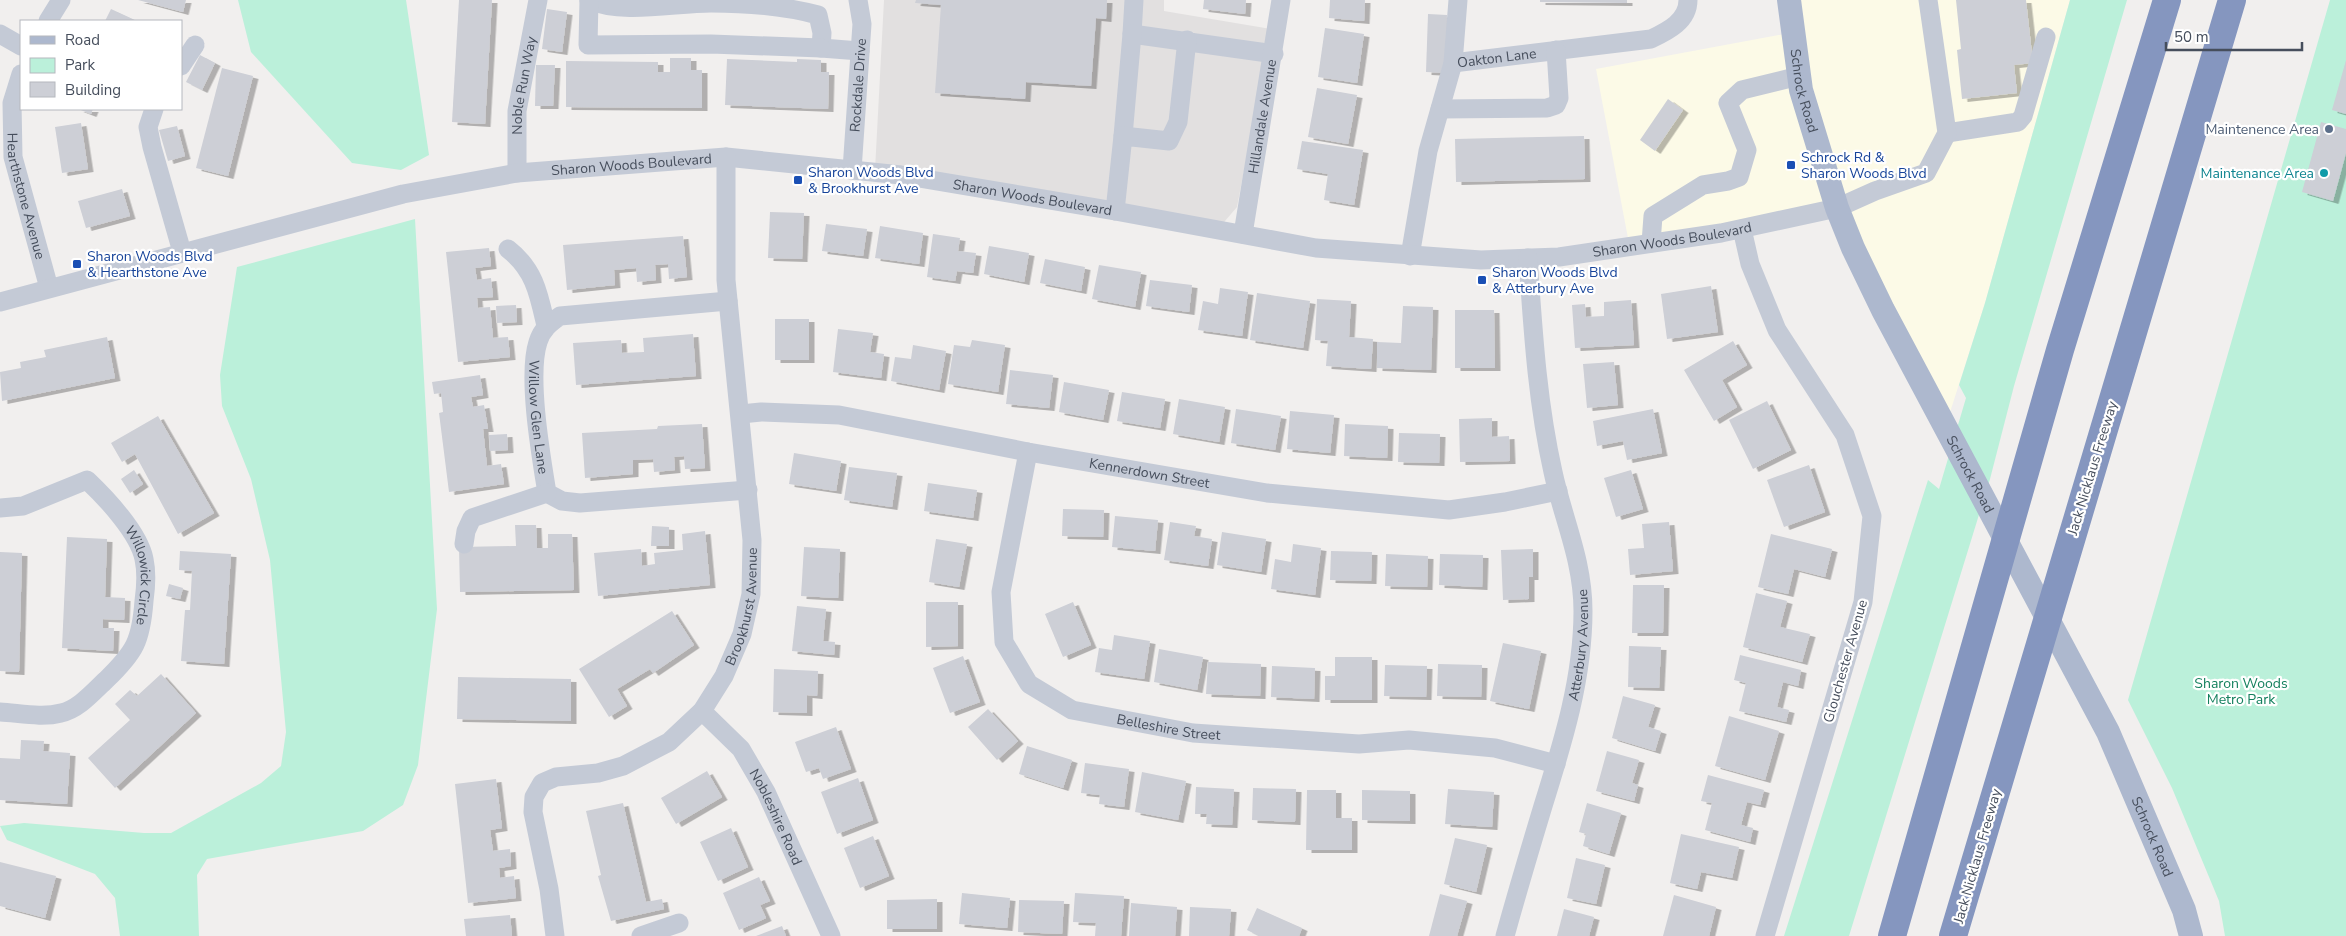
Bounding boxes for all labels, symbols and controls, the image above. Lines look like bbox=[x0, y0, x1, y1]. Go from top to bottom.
legend bbox=[20, 20, 182, 110]
scale bar bbox=[2166, 20, 2302, 52]
text: 50 m bbox=[2174, 27, 2209, 47]
text: Road bbox=[65, 30, 100, 50]
street label: Noble Run Way bbox=[508, 34, 541, 135]
street label: Rockdale Drive bbox=[846, 38, 871, 133]
street label: Oakton Lane bbox=[1456, 44, 1537, 72]
street label: Schrock Road bbox=[1786, 48, 1822, 135]
text: Park bbox=[65, 55, 95, 75]
street label: Hillandale Avenue bbox=[1244, 58, 1281, 175]
text: Building bbox=[65, 80, 121, 100]
place label: Maintenence Area bbox=[2205, 120, 2319, 139]
marker: Maintenence Area bbox=[2323, 123, 2335, 135]
street label: Hearthstone Avenue bbox=[3, 133, 50, 261]
place label: Schrock Rd & Sharon Woods Blvd bbox=[1801, 148, 1927, 183]
street label: Sharon Woods Boulevard bbox=[550, 149, 713, 180]
marker: Schrock Rd & Sharon Woods Blvd bbox=[1785, 159, 1797, 171]
place label: Sharon Woods Blvd & Brookhurst Ave bbox=[808, 163, 934, 198]
place label: Maintenance Area bbox=[2200, 164, 2314, 183]
marker: Maintenance Area bbox=[2318, 167, 2330, 179]
marker: Sharon Woods Blvd & Brookhurst Ave bbox=[792, 174, 804, 186]
street label: Sharon Woods Boulevard bbox=[951, 175, 1113, 220]
street label: Sharon Woods Boulevard bbox=[1591, 218, 1754, 262]
place label: Sharon Woods Blvd & Hearthstone Ave bbox=[87, 247, 213, 282]
marker: Sharon Woods Blvd & Hearthstone Ave bbox=[71, 258, 83, 270]
place label: Sharon Woods Blvd & Atterbury Ave bbox=[1492, 263, 1618, 298]
marker: Sharon Woods Blvd & Atterbury Ave bbox=[1476, 274, 1488, 286]
street label: Willow Glen Lane bbox=[524, 360, 553, 475]
street label: Jack Nicklaus Freeway bbox=[2063, 398, 2122, 539]
street label: Schrock Road bbox=[1942, 432, 1999, 516]
street label: Kennerdown Street bbox=[1088, 454, 1211, 493]
street label: Willowick Circle bbox=[120, 522, 155, 627]
street label: Brookhurst Avenue bbox=[721, 547, 762, 668]
street label: Atterbury Avenue bbox=[1564, 588, 1593, 703]
street label: Glouchester Avenue bbox=[1819, 597, 1872, 725]
park label: Sharon Woods Metro Park bbox=[2194, 674, 2288, 709]
street label: Belleshire Street bbox=[1115, 710, 1221, 745]
street label: Nobleshire Road bbox=[745, 766, 807, 868]
street label: Jack Nicklaus Freeway bbox=[1949, 786, 2006, 927]
street label: Schrock Road bbox=[2127, 794, 2178, 880]

